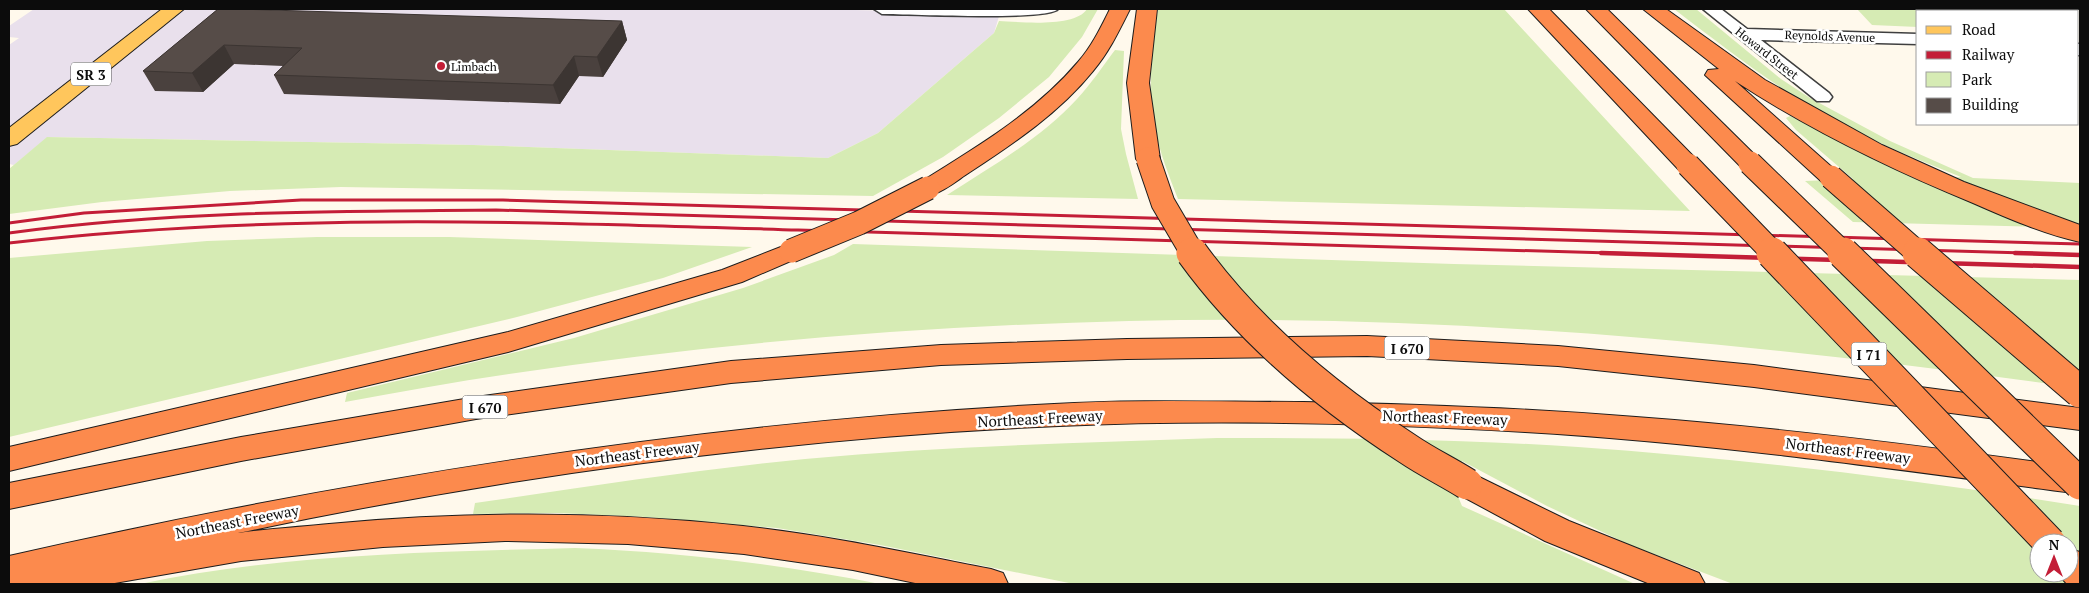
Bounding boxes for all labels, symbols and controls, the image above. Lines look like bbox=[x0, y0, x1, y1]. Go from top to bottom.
legend bbox=[1916, 10, 2079, 125]
text: Road bbox=[1962, 19, 1995, 39]
street label: Howard Street bbox=[1732, 24, 1802, 83]
street label: Reynolds Avenue bbox=[1785, 27, 1875, 45]
text: Railway bbox=[1962, 44, 2015, 64]
place label: Limbach bbox=[451, 59, 497, 74]
marker: Limbach bbox=[435, 60, 447, 72]
road number: SR 3 bbox=[71, 62, 111, 86]
text: Park bbox=[1962, 69, 1992, 89]
text: Building bbox=[1962, 94, 2020, 114]
road number: I 670 bbox=[1384, 336, 1430, 359]
road number: I 71 bbox=[1852, 342, 1886, 366]
road number: I 670 bbox=[462, 396, 508, 418]
street label: Northeast Freeway bbox=[977, 405, 1104, 431]
street label: Northeast Freeway bbox=[1382, 405, 1508, 429]
street label: Northeast Freeway bbox=[1785, 432, 1912, 468]
street label: Northeast Freeway bbox=[574, 435, 701, 471]
street label: Northeast Freeway bbox=[174, 499, 301, 543]
north arrow bbox=[2029, 533, 2079, 583]
text: N bbox=[2049, 535, 2060, 554]

